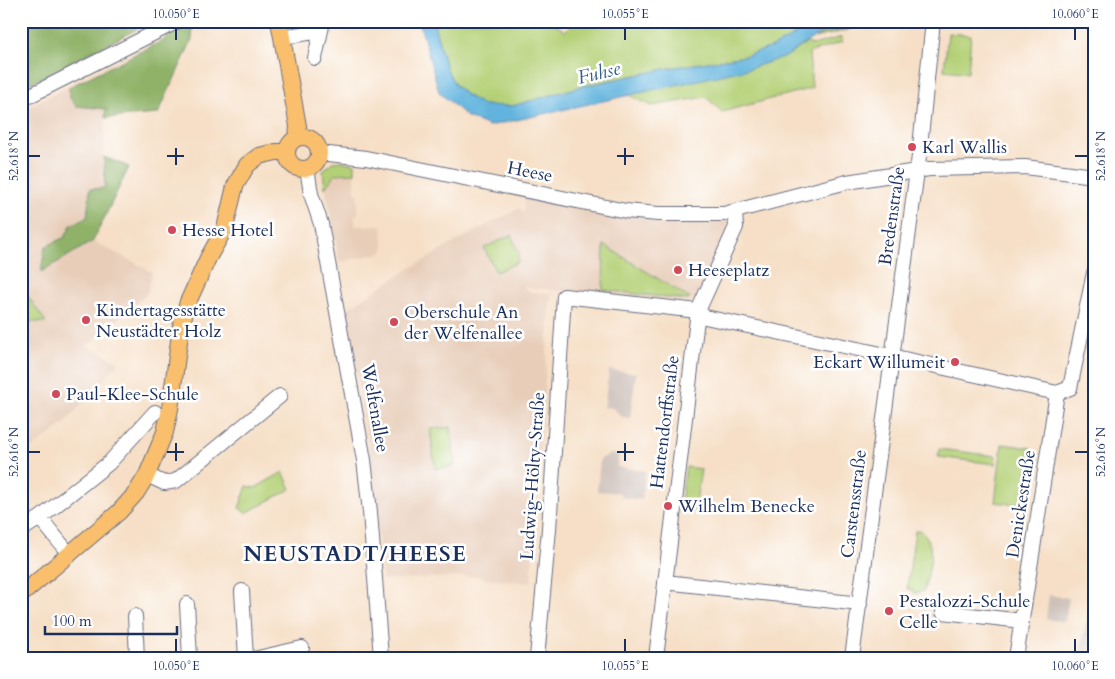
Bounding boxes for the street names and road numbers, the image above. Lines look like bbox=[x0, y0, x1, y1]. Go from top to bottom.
street label: Heese bbox=[505, 155, 555, 189]
street label: Bredenstraße bbox=[873, 165, 911, 267]
street label: Hattendorffstraße bbox=[644, 354, 686, 490]
street label: Welfenallee bbox=[355, 361, 395, 454]
street label: Ludwig-Hölty-Straße bbox=[515, 391, 551, 561]
street label: Carstensstraße bbox=[835, 448, 873, 560]
street label: Denickestraße bbox=[1000, 448, 1042, 560]

